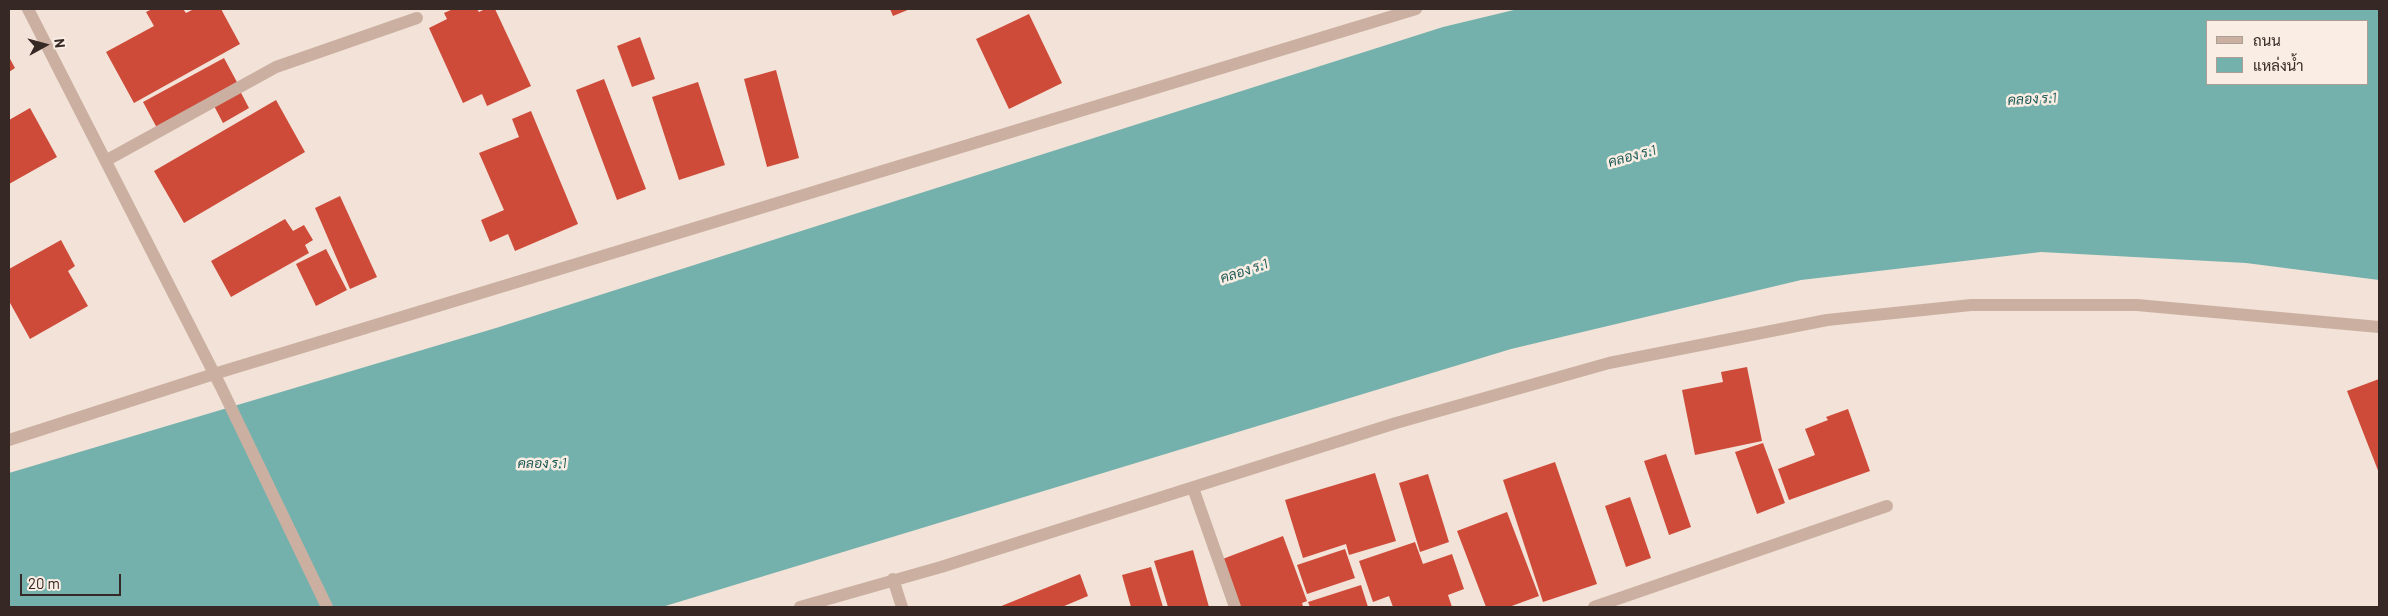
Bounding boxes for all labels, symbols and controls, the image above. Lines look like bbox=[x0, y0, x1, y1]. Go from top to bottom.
north arrow bbox=[20, 20, 70, 70]
legend bbox=[2206, 20, 2368, 85]
text: ถนน bbox=[2253, 31, 2281, 49]
text: N bbox=[51, 37, 69, 49]
text: แหล่งน้ำ bbox=[2253, 56, 2304, 74]
water label: คลอง ร.1 bbox=[2007, 89, 2057, 109]
water label: คลอง ร.1 bbox=[1606, 142, 1658, 170]
water label: คลอง ร.1 bbox=[1218, 255, 1270, 287]
water label: คลอง ร.1 bbox=[517, 455, 567, 471]
scale bar bbox=[22, 564, 124, 596]
text: 20 m bbox=[28, 574, 60, 592]

